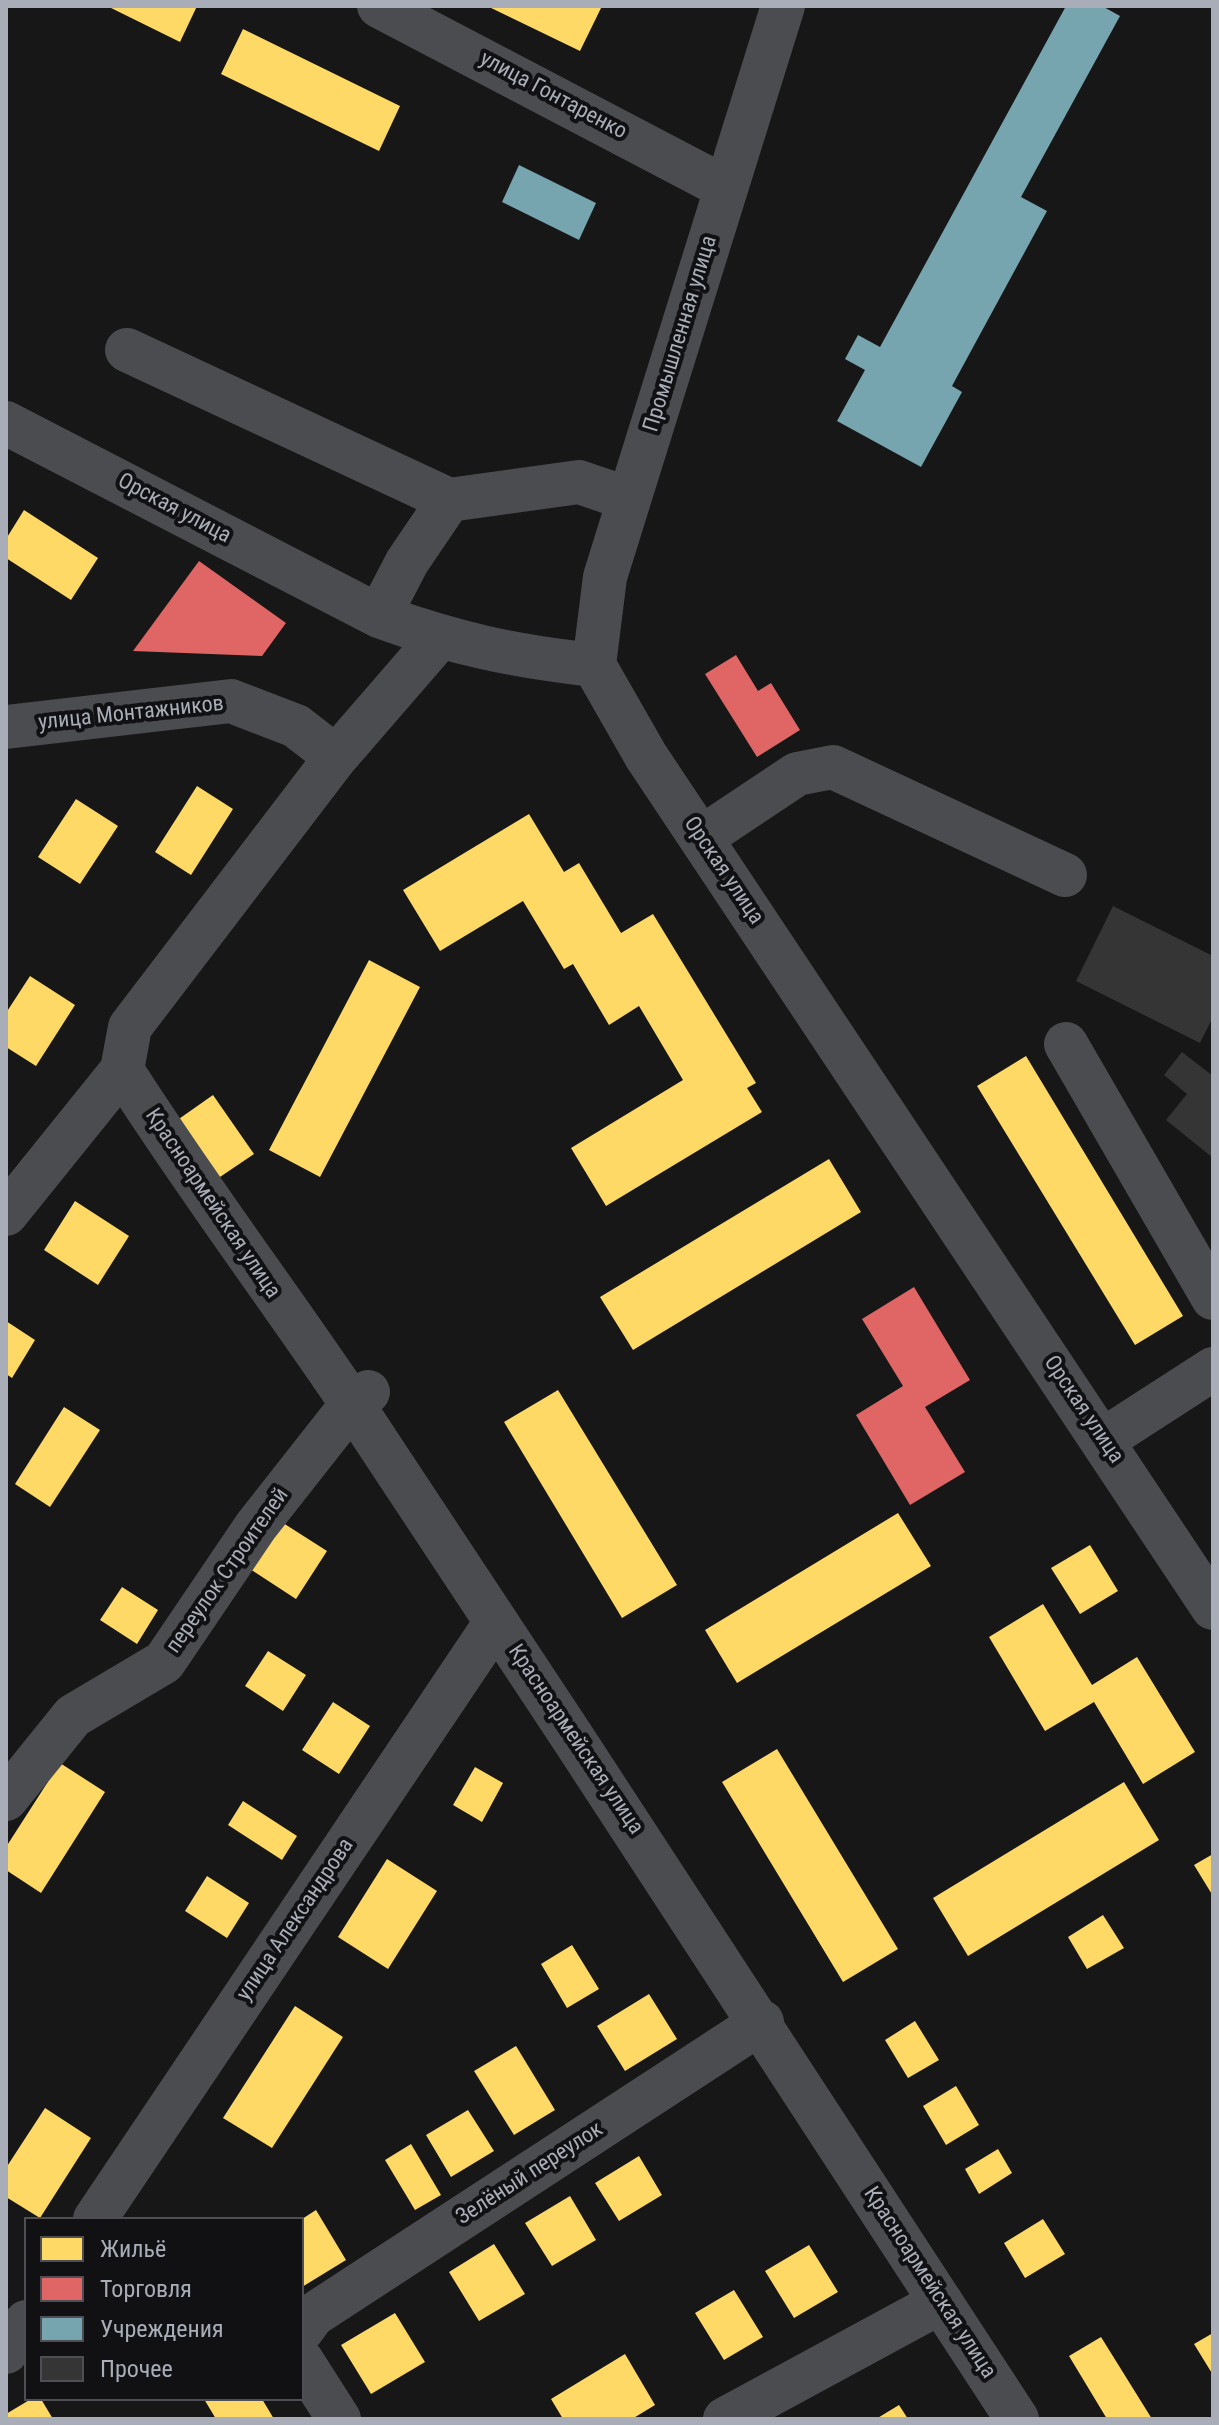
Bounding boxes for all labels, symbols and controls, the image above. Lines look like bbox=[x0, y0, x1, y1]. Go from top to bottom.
street label: улица Гонтаренко bbox=[475, 46, 631, 146]
street label: Промышленная улица bbox=[639, 233, 723, 435]
street label: Орская улица bbox=[113, 468, 235, 550]
street label: улица Монтажников bbox=[37, 691, 225, 737]
street label: Орская улица bbox=[677, 812, 769, 930]
street label: Красноармейская улица bbox=[139, 1104, 285, 1304]
street label: Орская улица bbox=[1037, 1351, 1129, 1469]
street label: переулок Строителей bbox=[161, 1483, 295, 1659]
street label: Красноармейская улица bbox=[502, 1640, 648, 1840]
street label: улица Александрова bbox=[232, 1834, 360, 2006]
street label: Зелёный переулок bbox=[452, 2117, 608, 2231]
street label: Красноармейская улица bbox=[857, 2182, 1001, 2384]
legend bbox=[24, 2217, 304, 2401]
text: Жильё bbox=[100, 2235, 166, 2263]
text: Торговля bbox=[100, 2275, 192, 2303]
text: Учреждения bbox=[100, 2315, 224, 2343]
text: Прочее bbox=[100, 2355, 173, 2383]

